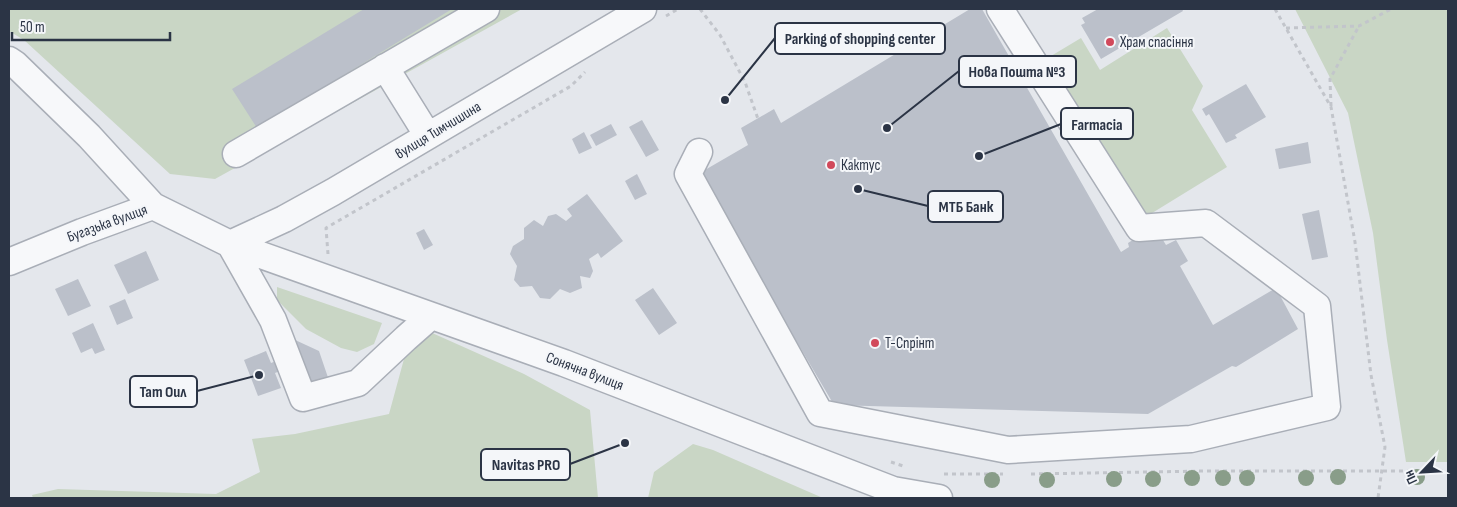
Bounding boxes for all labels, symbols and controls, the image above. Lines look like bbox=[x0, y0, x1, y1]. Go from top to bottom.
scale bar bbox=[12, 10, 170, 42]
text: 50 m bbox=[20, 18, 45, 37]
callout: Parking of shopping center bbox=[775, 23, 945, 54]
text: Parking of shopping center bbox=[785, 30, 935, 49]
place label: Храм спасіння bbox=[1119, 33, 1193, 52]
marker: Храм спасіння bbox=[1104, 36, 1116, 48]
callout: Нова Пошта №3 bbox=[959, 56, 1076, 87]
text: Нова Пошта №3 bbox=[969, 63, 1065, 82]
street label: вулиця Тимчишина bbox=[392, 97, 485, 163]
callout: Farmacia bbox=[1061, 108, 1133, 139]
text: Farmacia bbox=[1071, 116, 1123, 135]
place label: Кактус bbox=[841, 156, 880, 175]
marker: Кактус bbox=[825, 159, 837, 171]
callout: МТБ Банк bbox=[928, 191, 1003, 222]
text: МТБ Банк bbox=[939, 198, 994, 217]
street label: Бугазька вулиця bbox=[64, 200, 150, 247]
place label: Т-Спрінт bbox=[885, 334, 934, 353]
marker: Т-Спрінт bbox=[869, 337, 881, 349]
street label: Сонячна вулиця bbox=[543, 348, 626, 395]
callout: Тат Оил bbox=[130, 376, 197, 407]
text: Тат Оил bbox=[139, 383, 187, 402]
north arrow bbox=[1397, 447, 1447, 497]
callout: Navitas PRO bbox=[481, 449, 570, 480]
text: Navitas PRO bbox=[492, 456, 560, 475]
text: Пн bbox=[1400, 468, 1421, 487]

